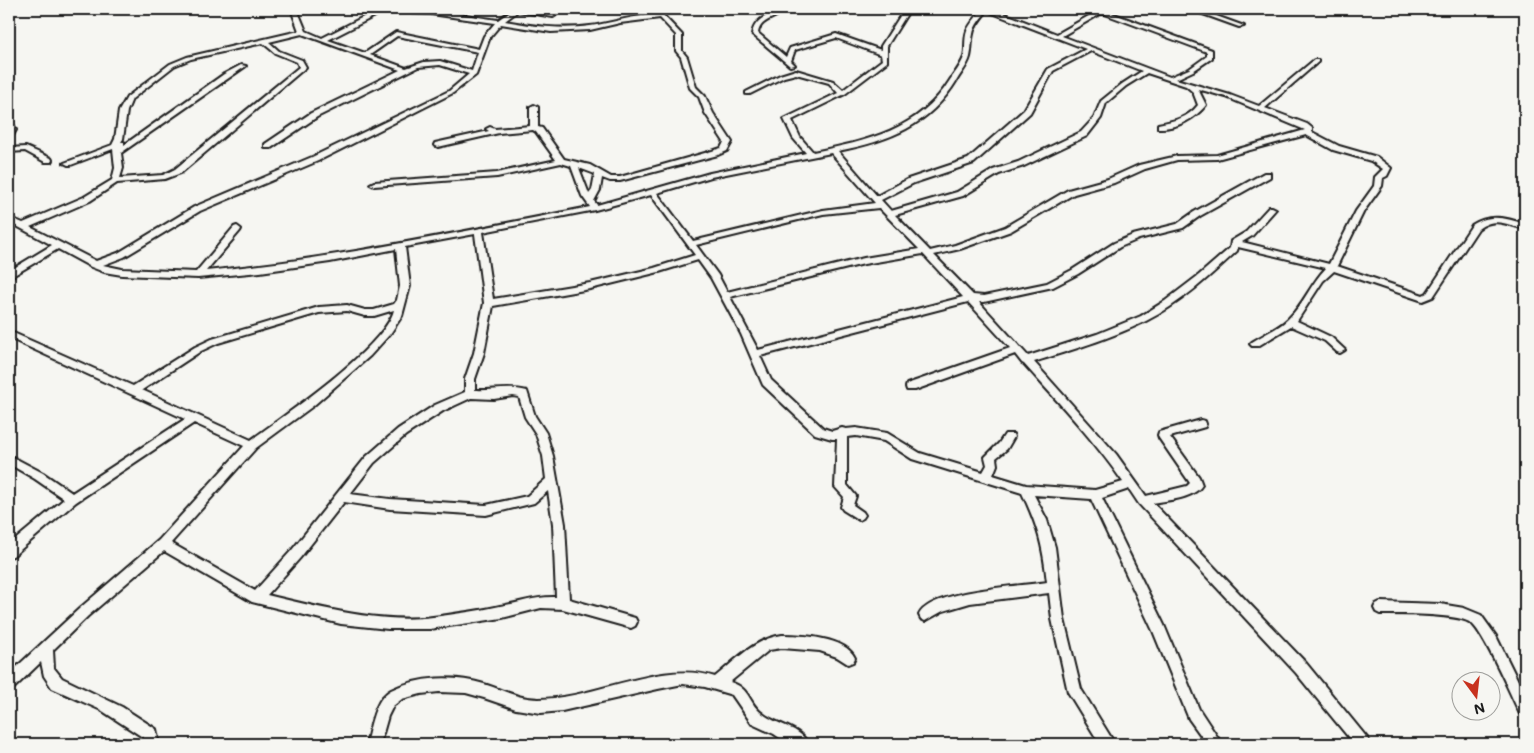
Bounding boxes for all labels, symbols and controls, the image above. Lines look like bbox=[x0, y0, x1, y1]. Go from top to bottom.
north arrow bbox=[1452, 670, 1502, 720]
text: N bbox=[1472, 698, 1487, 720]

